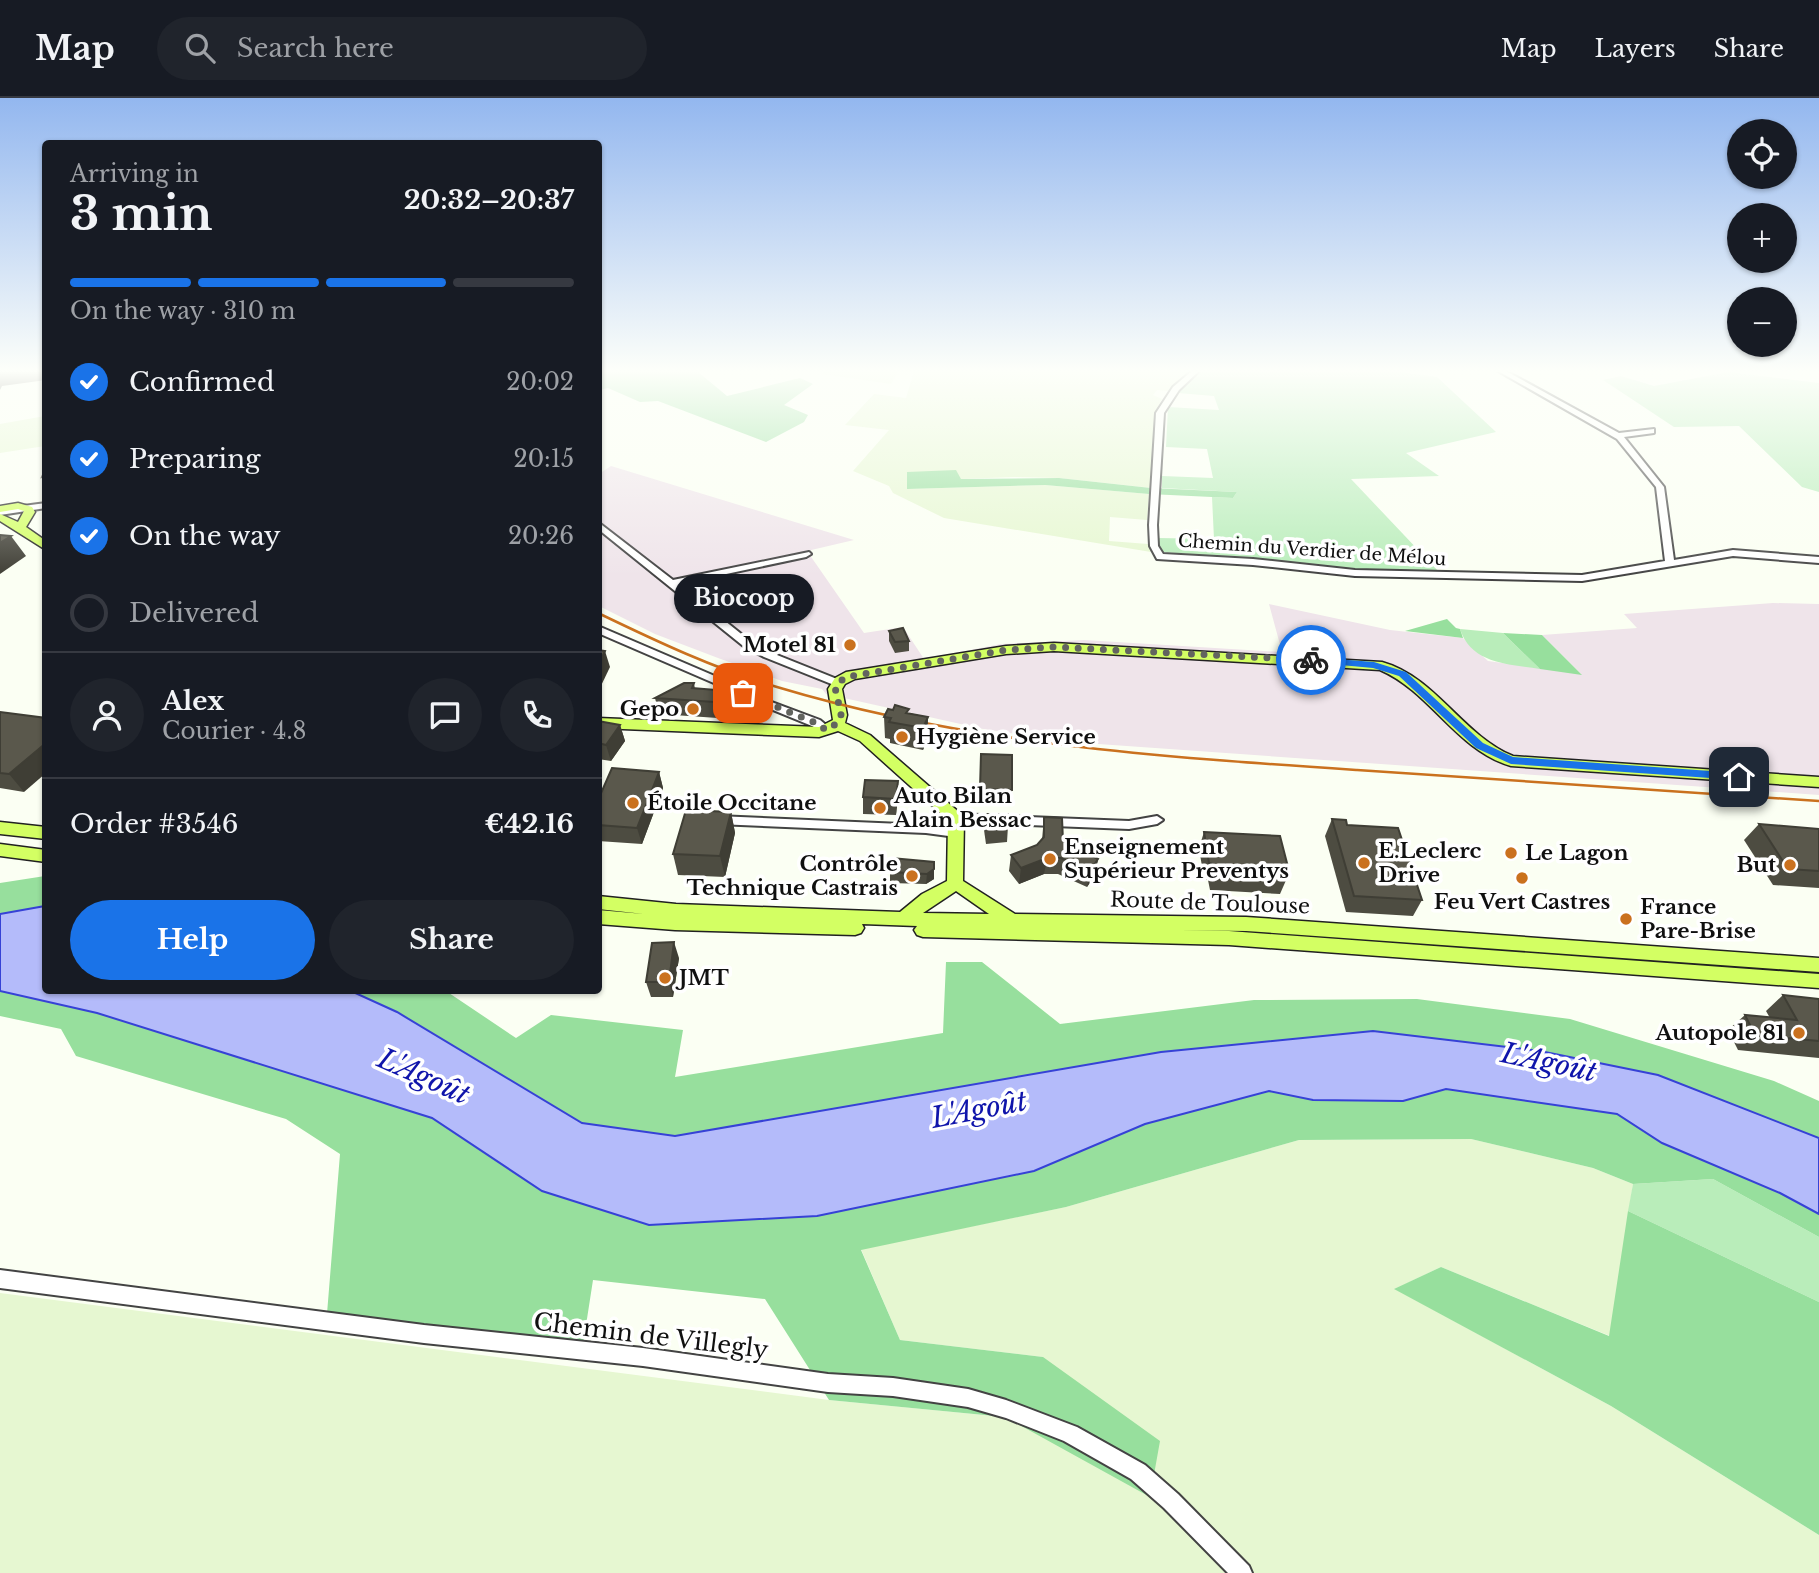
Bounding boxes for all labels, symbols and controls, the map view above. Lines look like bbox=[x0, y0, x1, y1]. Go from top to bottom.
search box bbox=[157, 17, 647, 80]
text: Map bbox=[35, 28, 115, 69]
icon: search bbox=[181, 29, 219, 67]
text: Search here bbox=[237, 32, 394, 64]
text: Map bbox=[1501, 34, 1557, 63]
text: Layers bbox=[1595, 34, 1676, 63]
text: Share bbox=[1714, 34, 1784, 63]
map controls bbox=[1727, 119, 1797, 357]
button: locate bbox=[1727, 119, 1797, 189]
text: Arriving in bbox=[70, 160, 199, 188]
text: 20:32–20:37 bbox=[404, 184, 574, 216]
text: 3 min bbox=[70, 185, 212, 242]
button: + bbox=[1727, 203, 1797, 273]
button: − bbox=[1727, 287, 1797, 357]
text: On the way · 310 m bbox=[70, 297, 295, 325]
icon: check bbox=[70, 363, 108, 401]
text: Confirmed bbox=[129, 366, 274, 398]
text: 20:02 bbox=[506, 368, 574, 396]
icon: check bbox=[70, 440, 108, 478]
text: Preparing bbox=[129, 443, 261, 475]
text: 20:15 bbox=[514, 445, 574, 473]
icon: check bbox=[70, 517, 108, 555]
text: On the way bbox=[129, 520, 281, 552]
text: 20:26 bbox=[508, 522, 574, 550]
street label: Chemin du Verdier de Mélou bbox=[1177, 530, 1447, 570]
callout: Biocoop bbox=[673, 574, 813, 623]
text: Biocoop bbox=[693, 584, 795, 612]
text: Delivered bbox=[129, 597, 259, 629]
courier bbox=[1276, 625, 1346, 695]
place label: Motel 81 bbox=[743, 632, 836, 658]
marker: Motel 81 bbox=[842, 637, 858, 653]
icon: bike bbox=[1292, 641, 1330, 679]
pin bbox=[713, 663, 773, 723]
icon: bag bbox=[724, 674, 762, 712]
button: person bbox=[70, 678, 144, 752]
button: chat bbox=[408, 678, 482, 752]
button: phone bbox=[500, 678, 574, 752]
text: Alex bbox=[162, 685, 224, 717]
place label: Gepo bbox=[620, 696, 679, 722]
marker: Gepo bbox=[685, 701, 701, 717]
text: Courier · 4.8 bbox=[162, 717, 307, 745]
place label: Hygiène Service bbox=[916, 724, 1096, 750]
marker: Hygiène Service bbox=[894, 729, 910, 745]
pin bbox=[1709, 747, 1769, 807]
icon: home bbox=[1720, 758, 1758, 796]
place label: Auto Bilan Alain Bessac bbox=[893, 783, 1032, 833]
place label: Étoile Occitane bbox=[647, 790, 817, 816]
marker: Étoile Occitane bbox=[625, 795, 641, 811]
marker: Auto Bilan Alain Bessac bbox=[872, 800, 888, 816]
text: Order #3546 bbox=[70, 808, 238, 840]
text: €42.16 bbox=[484, 808, 574, 840]
place label: Enseignement Supérieur Preventys bbox=[1064, 834, 1289, 884]
place label: E.Leclerc Drive bbox=[1378, 838, 1482, 888]
place label: Le Lagon bbox=[1525, 840, 1628, 866]
marker: Le Lagon bbox=[1503, 845, 1519, 861]
place label: Contrôle Technique Castrais bbox=[686, 851, 898, 901]
marker: Enseignement Supérieur Preventys bbox=[1042, 851, 1058, 867]
place label: But bbox=[1736, 852, 1776, 878]
marker: E.Leclerc Drive bbox=[1356, 855, 1372, 871]
marker: But bbox=[1782, 857, 1798, 873]
marker: Contrôle Technique Castrais bbox=[904, 868, 920, 884]
marker: Feu Vert Castres bbox=[1514, 870, 1530, 886]
street label: Route de Toulouse bbox=[1109, 887, 1311, 919]
place label: Feu Vert Castres bbox=[1434, 889, 1611, 915]
place label: France Pare-Brise bbox=[1640, 894, 1756, 944]
button: Help bbox=[70, 900, 315, 980]
button: Share bbox=[329, 900, 574, 980]
marker: France Pare-Brise bbox=[1618, 911, 1634, 927]
place label: JMT bbox=[675, 965, 730, 991]
marker: JMT bbox=[657, 970, 673, 986]
place label: Autopole 81 bbox=[1654, 1020, 1785, 1046]
marker: Autopole 81 bbox=[1791, 1025, 1807, 1041]
water label: L'Agoût bbox=[1497, 1035, 1601, 1090]
water label: L'Agoût bbox=[371, 1040, 476, 1112]
water label: L'Agoût bbox=[927, 1083, 1031, 1136]
street label: Chemin de Villegly bbox=[532, 1307, 771, 1364]

